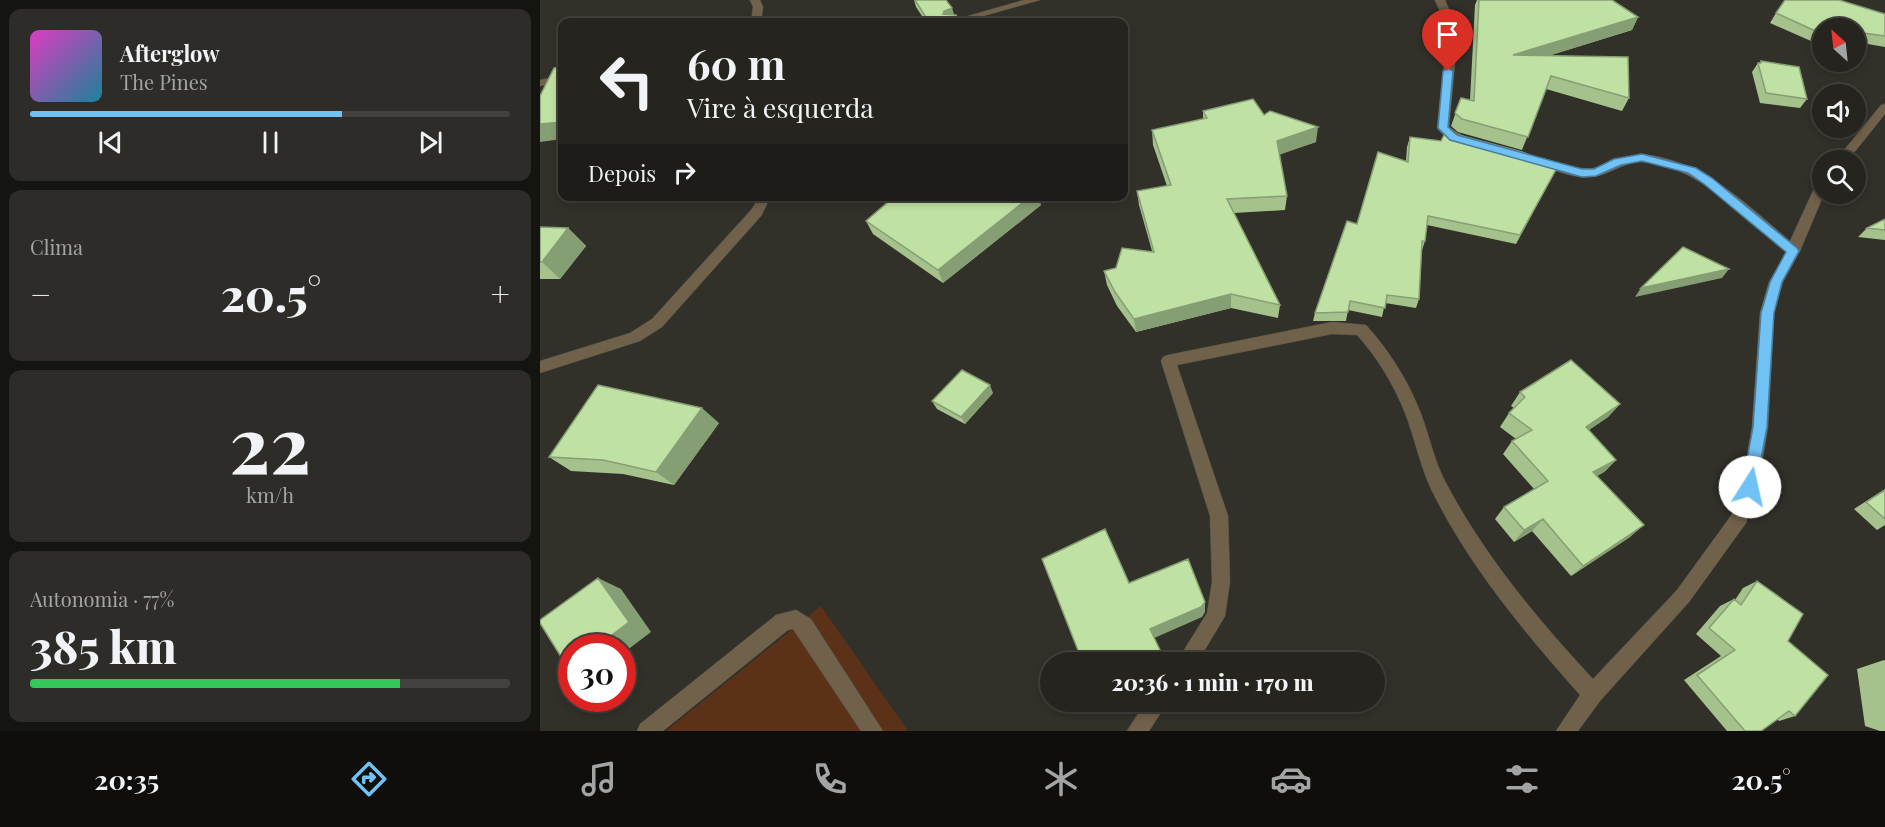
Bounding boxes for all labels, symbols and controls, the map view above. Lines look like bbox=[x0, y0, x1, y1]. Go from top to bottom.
pin bbox=[1422, 9, 1473, 71]
icon: arrive bbox=[1431, 18, 1464, 51]
north arrow bbox=[1812, 18, 1866, 72]
map controls bbox=[1812, 18, 1866, 204]
text: 60 m bbox=[687, 35, 785, 91]
text: Afterglow bbox=[120, 38, 220, 68]
icon: left bbox=[588, 42, 666, 120]
text: The Pines bbox=[120, 68, 208, 95]
button: sound bbox=[1812, 84, 1866, 138]
text: Vire à esquerda bbox=[687, 89, 874, 125]
icon: previous bbox=[94, 126, 127, 159]
icon: pause bbox=[254, 126, 287, 159]
icon: next bbox=[414, 126, 447, 159]
button: search bbox=[1812, 150, 1866, 204]
icon: right bbox=[668, 156, 701, 189]
text: Depois bbox=[588, 158, 656, 188]
text: Clima bbox=[30, 233, 83, 260]
text: 20.5° bbox=[221, 263, 321, 323]
text: − bbox=[30, 271, 51, 315]
text: + bbox=[491, 271, 510, 315]
text: 22 bbox=[229, 390, 311, 494]
position arrow bbox=[1718, 455, 1782, 519]
text: km/h bbox=[246, 481, 294, 508]
text: Autonomia · 77% bbox=[30, 585, 174, 612]
text: 385 km bbox=[30, 615, 177, 675]
speed limit sign: 30 bbox=[558, 634, 636, 712]
text: 20:36 · 1 min · 170 m bbox=[1112, 667, 1313, 697]
icon: directions bbox=[348, 758, 390, 800]
icon: music bbox=[578, 758, 620, 800]
icon: phone bbox=[809, 758, 851, 800]
icon: climate bbox=[1040, 758, 1082, 800]
icon: car bbox=[1270, 758, 1312, 800]
icon: filters bbox=[1501, 758, 1543, 800]
text: 20:35 bbox=[94, 761, 159, 797]
text: 20.5° bbox=[1732, 761, 1791, 797]

